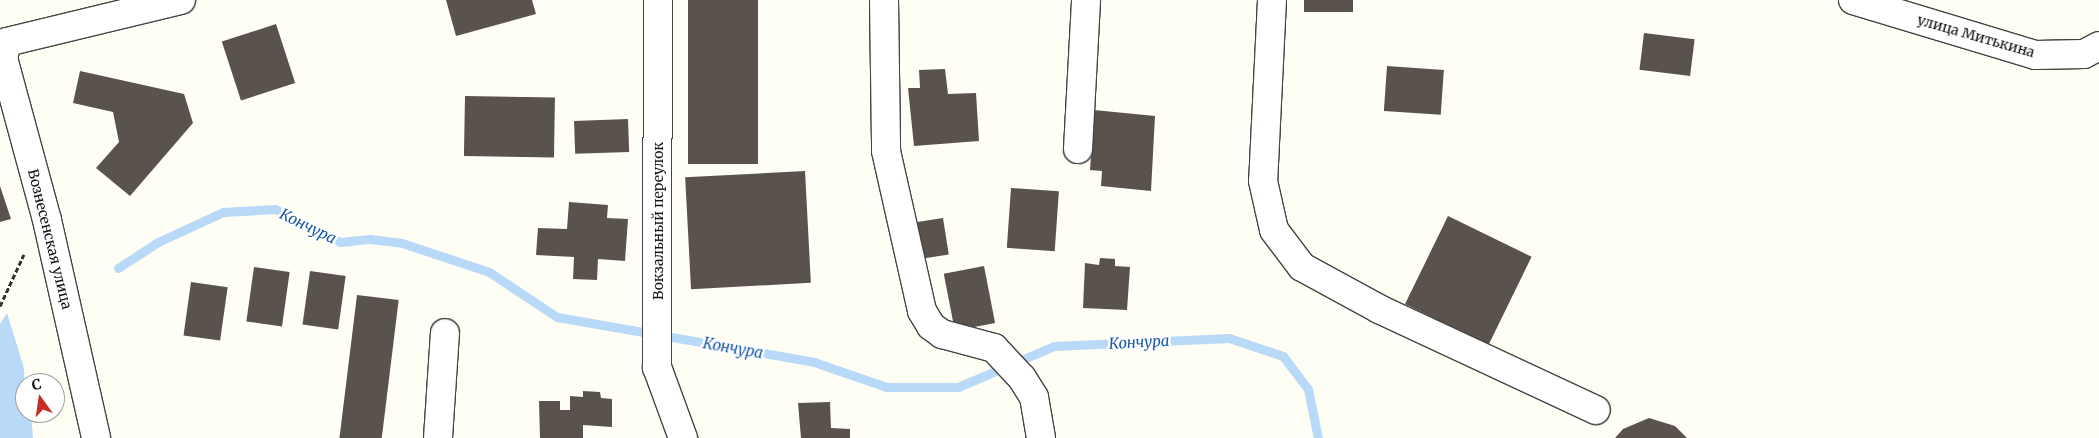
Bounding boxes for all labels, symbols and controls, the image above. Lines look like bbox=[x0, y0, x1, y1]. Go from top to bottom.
street label: улица Митькина bbox=[1915, 11, 2037, 61]
street label: Вокзальный переулок bbox=[650, 142, 666, 300]
street label: Вознесенская улица bbox=[24, 167, 76, 311]
water label: Кончура bbox=[277, 205, 339, 247]
water label: Кончура bbox=[1108, 331, 1170, 353]
water label: Кончура bbox=[702, 334, 764, 362]
north arrow bbox=[15, 373, 65, 423]
text: С bbox=[30, 375, 43, 394]

